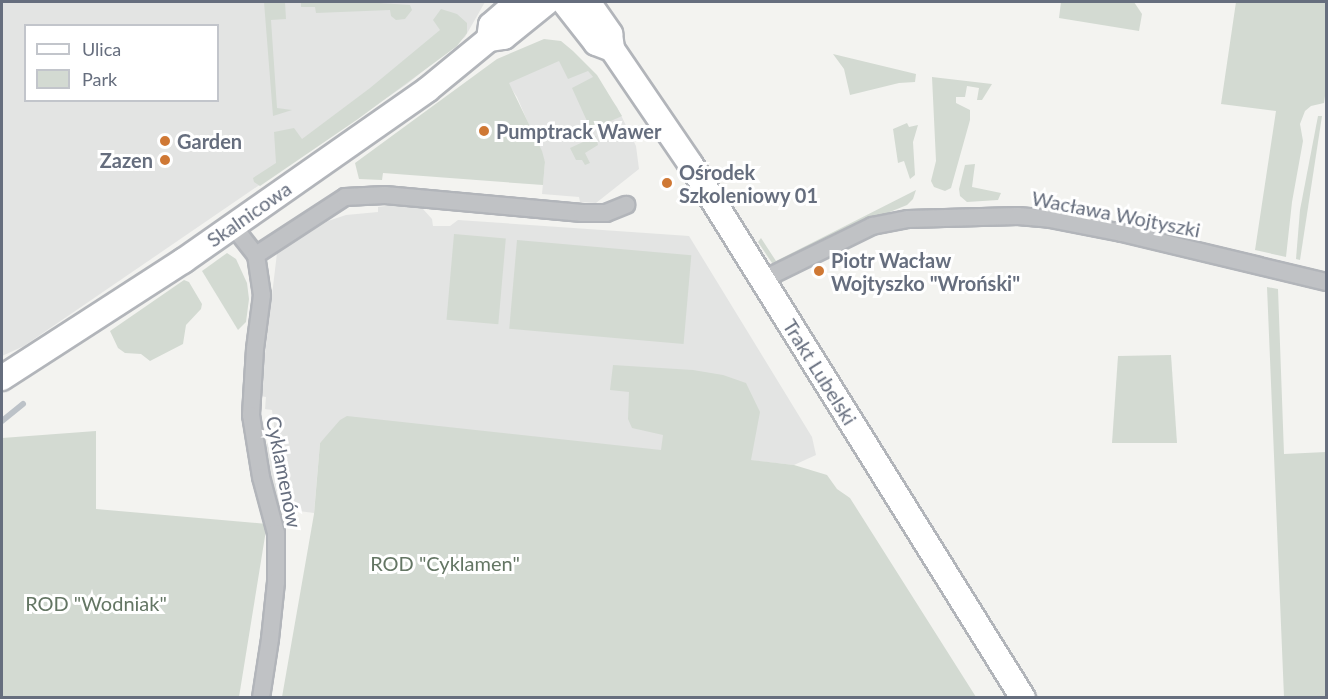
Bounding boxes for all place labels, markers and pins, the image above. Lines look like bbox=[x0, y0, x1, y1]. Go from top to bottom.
place label: Pumptrack Wawer bbox=[496, 119, 662, 143]
marker: Pumptrack Wawer bbox=[477, 124, 491, 138]
place label: Garden bbox=[177, 129, 242, 153]
marker: Garden bbox=[158, 134, 172, 148]
place label: Zazen bbox=[100, 148, 153, 172]
marker: Zazen bbox=[158, 153, 172, 167]
place label: Ośrodek Szkoleniowy 01 bbox=[679, 160, 818, 207]
marker: Ośrodek Szkoleniowy 01 bbox=[660, 176, 674, 190]
place label: Piotr Wacław Wojtyszko "Wroński" bbox=[831, 248, 1020, 295]
marker: Piotr Wacław Wojtyszko "Wroński" bbox=[812, 264, 826, 278]

